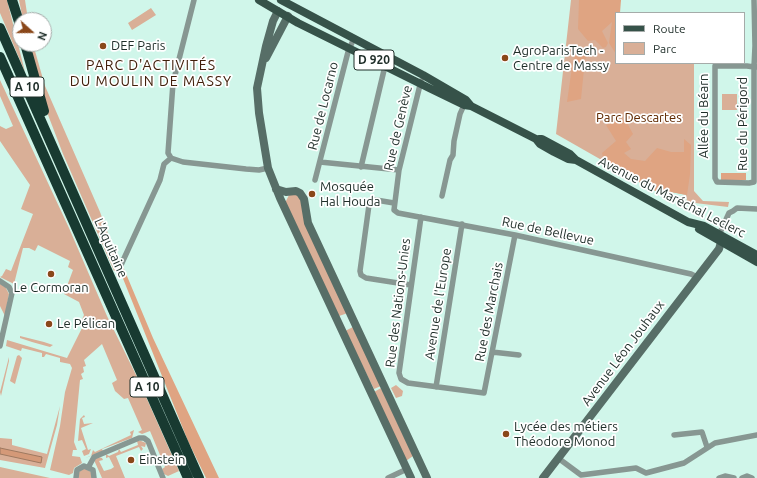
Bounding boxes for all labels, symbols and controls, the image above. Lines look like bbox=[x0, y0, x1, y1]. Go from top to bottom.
north arrow bbox=[12, 12, 52, 52]
legend bbox=[615, 12, 745, 64]
text: Route bbox=[653, 22, 686, 35]
text: N bbox=[35, 30, 49, 42]
place label: DEF Paris bbox=[111, 38, 165, 54]
marker: DEF Paris bbox=[98, 41, 108, 51]
text: Parc bbox=[653, 42, 676, 55]
place label: AgroParisTech - Centre de Massy bbox=[513, 43, 609, 74]
road number: D 920 bbox=[354, 50, 394, 70]
marker: AgroParisTech - Centre de Massy bbox=[500, 53, 510, 63]
district label: PARC D'ACTIVITÉS DU MOULIN DE MASSY bbox=[70, 57, 232, 90]
street label: Rue de Locarno bbox=[305, 60, 341, 152]
street label: Allée du Béarn bbox=[696, 73, 712, 159]
road number: A 10 bbox=[10, 77, 44, 97]
street label: Rue du Périgord bbox=[735, 77, 751, 171]
street label: Rue de Genève bbox=[381, 84, 415, 172]
park label: Parc Descartes bbox=[596, 110, 682, 126]
street label: Avenue du Maréchal Leclerc bbox=[596, 153, 748, 241]
place label: Mosquée Hal Houda bbox=[320, 179, 381, 210]
marker: Mosquée Hal Houda bbox=[307, 189, 317, 199]
street label: Rue de Bellevue bbox=[501, 214, 595, 248]
street label: L'Aquitaine bbox=[91, 216, 131, 280]
street label: Rue des Nations-Unies bbox=[382, 238, 414, 368]
street label: Avenue de l'Europe bbox=[421, 247, 455, 361]
street label: Rue des Marchais bbox=[472, 261, 506, 363]
marker: Le Cormoran bbox=[46, 269, 56, 279]
place label: Le Cormoran bbox=[13, 280, 89, 296]
street label: Avenue Léon Jouhaux bbox=[578, 297, 668, 409]
place label: Le Pélican bbox=[57, 316, 115, 332]
marker: Le Pélican bbox=[44, 319, 54, 329]
road number: A 10 bbox=[130, 377, 164, 397]
place label: Lycée des métiers Théodore Monod bbox=[514, 419, 618, 450]
marker: Lycée des métiers Théodore Monod bbox=[501, 429, 511, 439]
place label: Einstein bbox=[139, 452, 185, 468]
marker: Einstein bbox=[126, 455, 136, 465]

